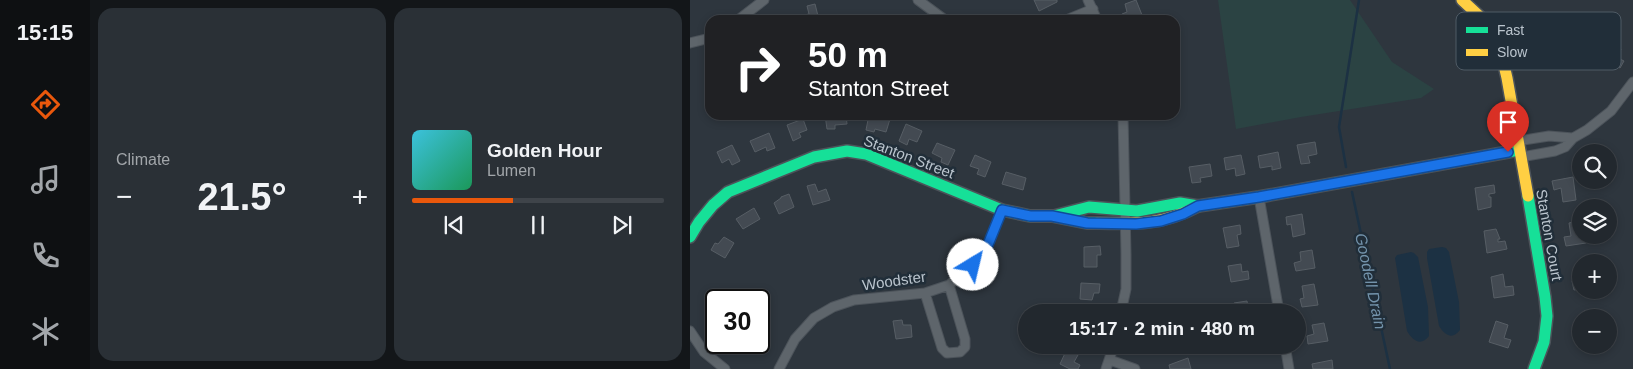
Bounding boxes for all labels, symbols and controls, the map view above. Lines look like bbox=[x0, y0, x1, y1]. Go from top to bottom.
legend bbox=[1456, 12, 1621, 70]
text: 15:15 bbox=[17, 20, 73, 45]
text: Fast bbox=[1497, 22, 1524, 38]
icon: right bbox=[725, 35, 790, 100]
text: 50 m bbox=[808, 35, 888, 74]
text: Slow bbox=[1497, 44, 1528, 60]
text: Stanton Street bbox=[808, 76, 949, 101]
icon: directions bbox=[28, 87, 63, 122]
pin bbox=[1487, 101, 1529, 152]
icon: arrive bbox=[1494, 108, 1522, 136]
street label: Stanton Street bbox=[861, 131, 958, 182]
text: Golden Hour bbox=[487, 140, 602, 161]
map controls bbox=[1572, 144, 1617, 354]
button: search bbox=[1572, 144, 1617, 189]
text: Climate bbox=[116, 151, 170, 168]
icon: music bbox=[28, 162, 63, 197]
text: Lumen bbox=[487, 162, 536, 179]
text: 21.5° bbox=[197, 176, 287, 218]
text: − bbox=[116, 181, 132, 212]
text: + bbox=[352, 181, 368, 212]
street label: Stanton Court bbox=[1533, 188, 1566, 283]
button: layers bbox=[1572, 199, 1617, 244]
icon: previous bbox=[440, 211, 468, 239]
icon: pause bbox=[524, 211, 552, 239]
icon: next bbox=[608, 211, 636, 239]
water label: Goodell Drain bbox=[1352, 231, 1389, 331]
icon: phone bbox=[28, 238, 63, 273]
position arrow bbox=[946, 238, 998, 290]
button: + bbox=[1572, 254, 1617, 299]
street label: Woodster bbox=[861, 268, 927, 293]
speed limit sign: 30 bbox=[705, 289, 770, 354]
button: − bbox=[1572, 309, 1617, 354]
icon: climate bbox=[28, 314, 63, 349]
text: 15:17 · 2 min · 480 m bbox=[1069, 318, 1255, 339]

